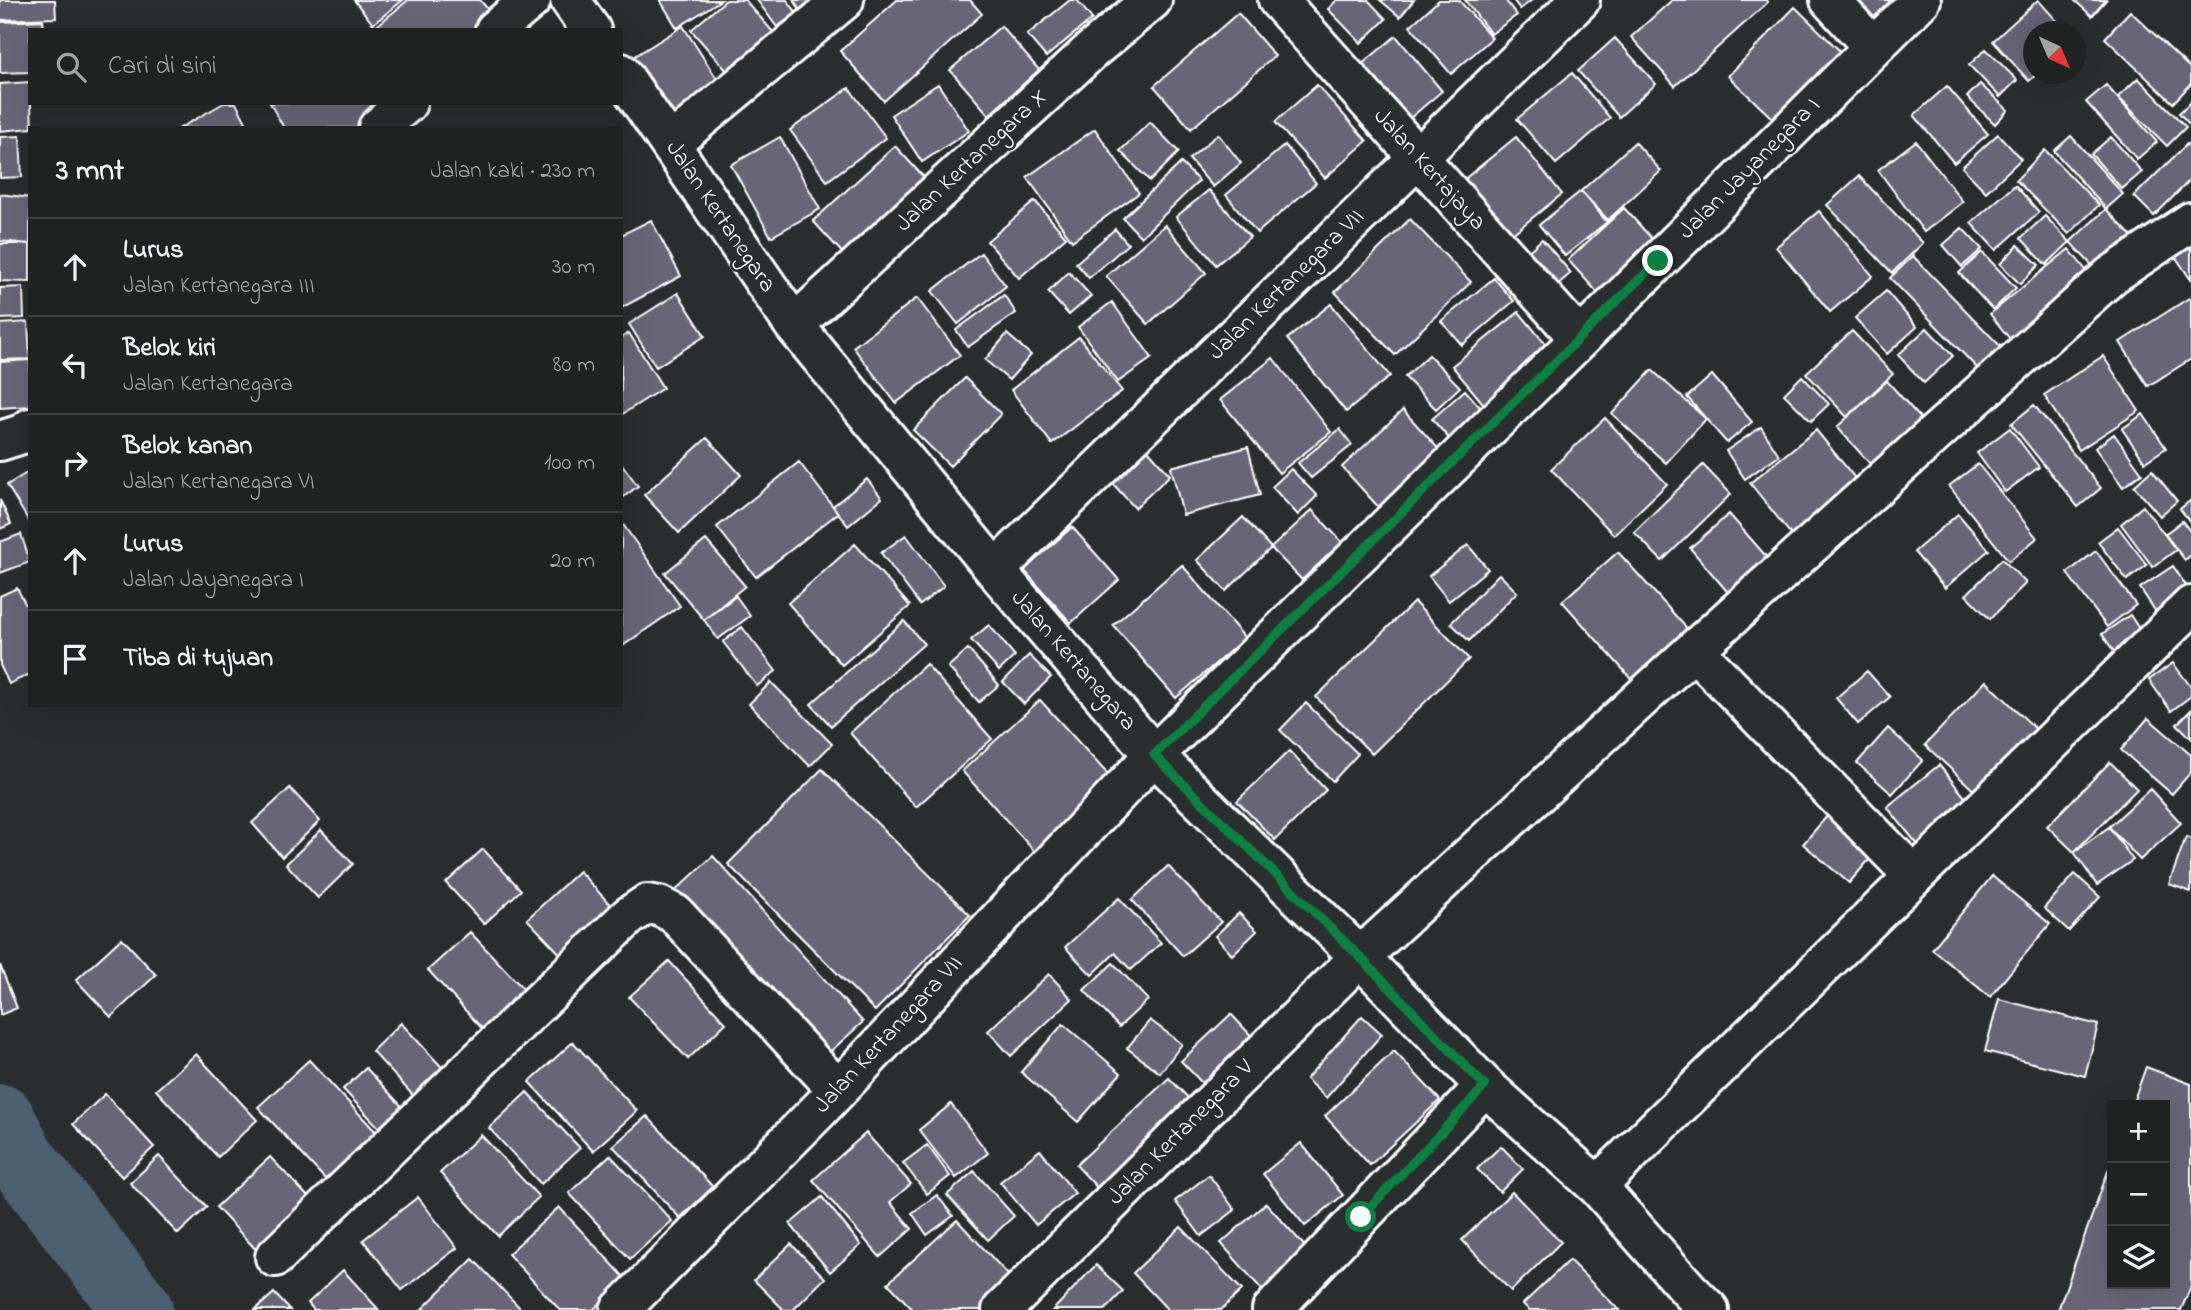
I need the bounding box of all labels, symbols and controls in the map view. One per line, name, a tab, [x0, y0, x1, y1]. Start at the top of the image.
north arrow	[2023, 21, 2086, 84]
search box	[28, 28, 623, 105]
icon: search	[52, 48, 90, 86]
text: Cari di sini	[108, 48, 217, 86]
street label: Jalan Kertanegara X	[888, 81, 1056, 241]
street label: Jalan Jayanegara I	[1671, 90, 1830, 249]
street label: Jalan Kertajaya	[1364, 101, 1494, 240]
street label: Jalan Kertanegara	[656, 134, 784, 300]
text: 3 mnt	[56, 150, 124, 194]
text: Jalan kaki · 230 m	[430, 155, 595, 188]
street label: Jalan Kertanegara VII	[1201, 201, 1373, 369]
text: Lurus	[123, 232, 184, 270]
route end	[1642, 245, 1673, 276]
icon: ahead	[56, 248, 94, 286]
text: 30 m	[552, 251, 595, 284]
text: Jalan Kertanegara III	[123, 270, 315, 303]
text: Belok kiri	[123, 330, 216, 368]
icon: left	[56, 346, 94, 384]
text: 80 m	[553, 349, 595, 382]
text: Jalan Kertanegara	[123, 368, 293, 401]
text: Belok kanan	[123, 428, 252, 466]
icon: right	[56, 444, 94, 482]
text: 100 m	[544, 447, 595, 480]
text: Jalan Kertanegara VI	[123, 466, 315, 499]
text: Lurus	[123, 526, 184, 564]
icon: ahead	[56, 542, 94, 580]
text: 20 m	[550, 545, 595, 578]
text: Jalan Jayanegara I	[123, 564, 304, 597]
street label: Jalan Kertanegara	[1002, 583, 1144, 739]
icon: arrive	[56, 640, 94, 678]
text: Tiba di tujuan	[123, 640, 273, 678]
street label: Jalan Kertanegara VII	[806, 948, 972, 1122]
street label: Jalan Kertanegara V	[1100, 1051, 1263, 1214]
map controls	[2107, 1100, 2170, 1289]
button: +	[2107, 1100, 2170, 1163]
button: −	[2107, 1163, 2170, 1226]
route start	[1345, 1201, 1376, 1232]
button: layers	[2107, 1226, 2170, 1289]

